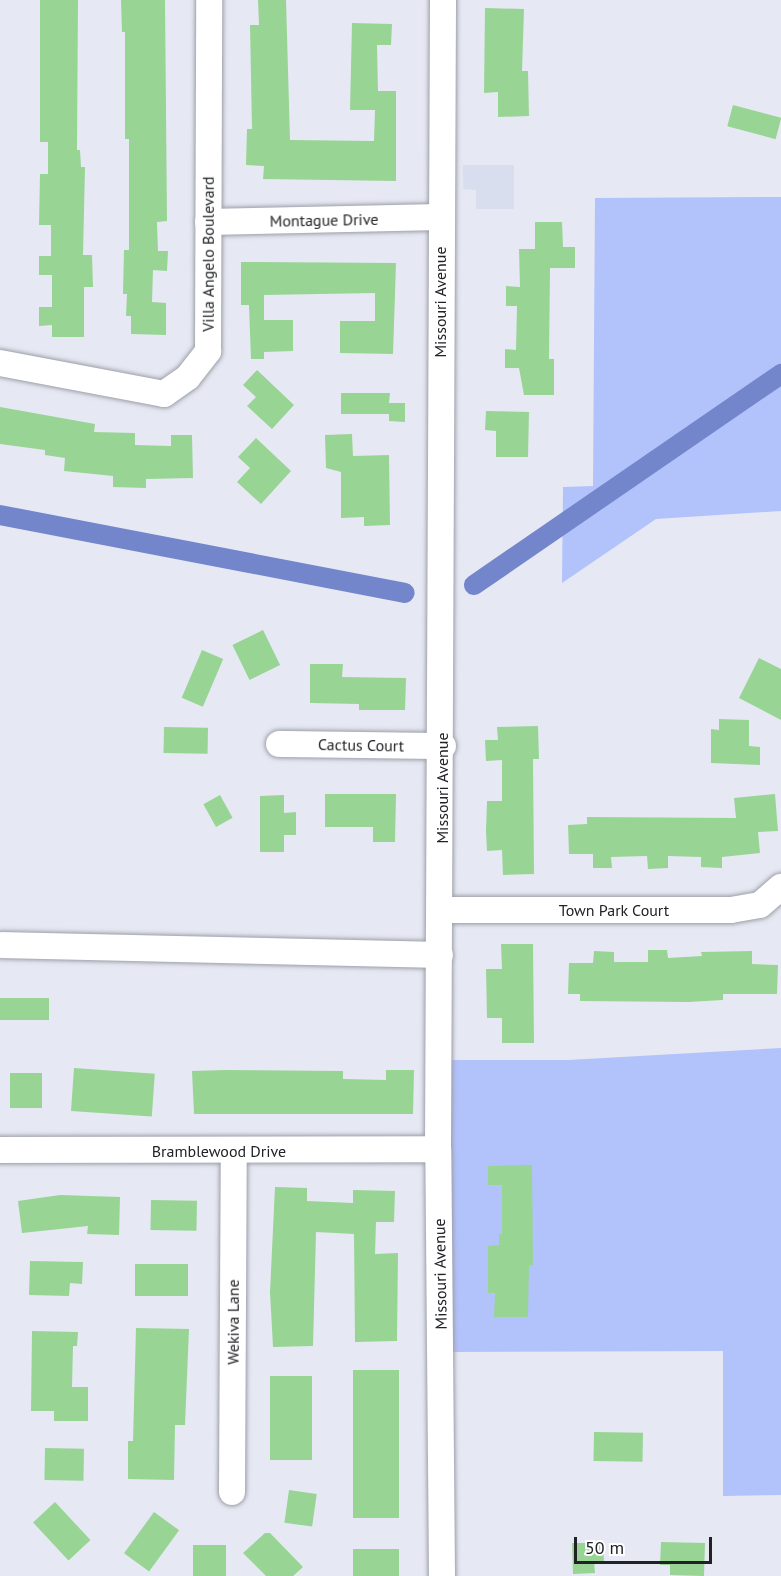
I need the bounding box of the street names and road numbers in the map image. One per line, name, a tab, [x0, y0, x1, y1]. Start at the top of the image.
street label: Villa Angelo Boulevard	[198, 176, 218, 332]
street label: Montague Drive	[269, 209, 379, 231]
street label: Missouri Avenue	[430, 246, 450, 358]
street label: Missouri Avenue	[432, 732, 452, 844]
street label: Cactus Court	[318, 735, 404, 755]
street label: Town Park Court	[559, 900, 669, 920]
street label: Bramblewood Drive	[152, 1141, 286, 1161]
street label: Missouri Avenue	[429, 1218, 451, 1330]
street label: Wekiva Lane	[223, 1279, 243, 1365]

